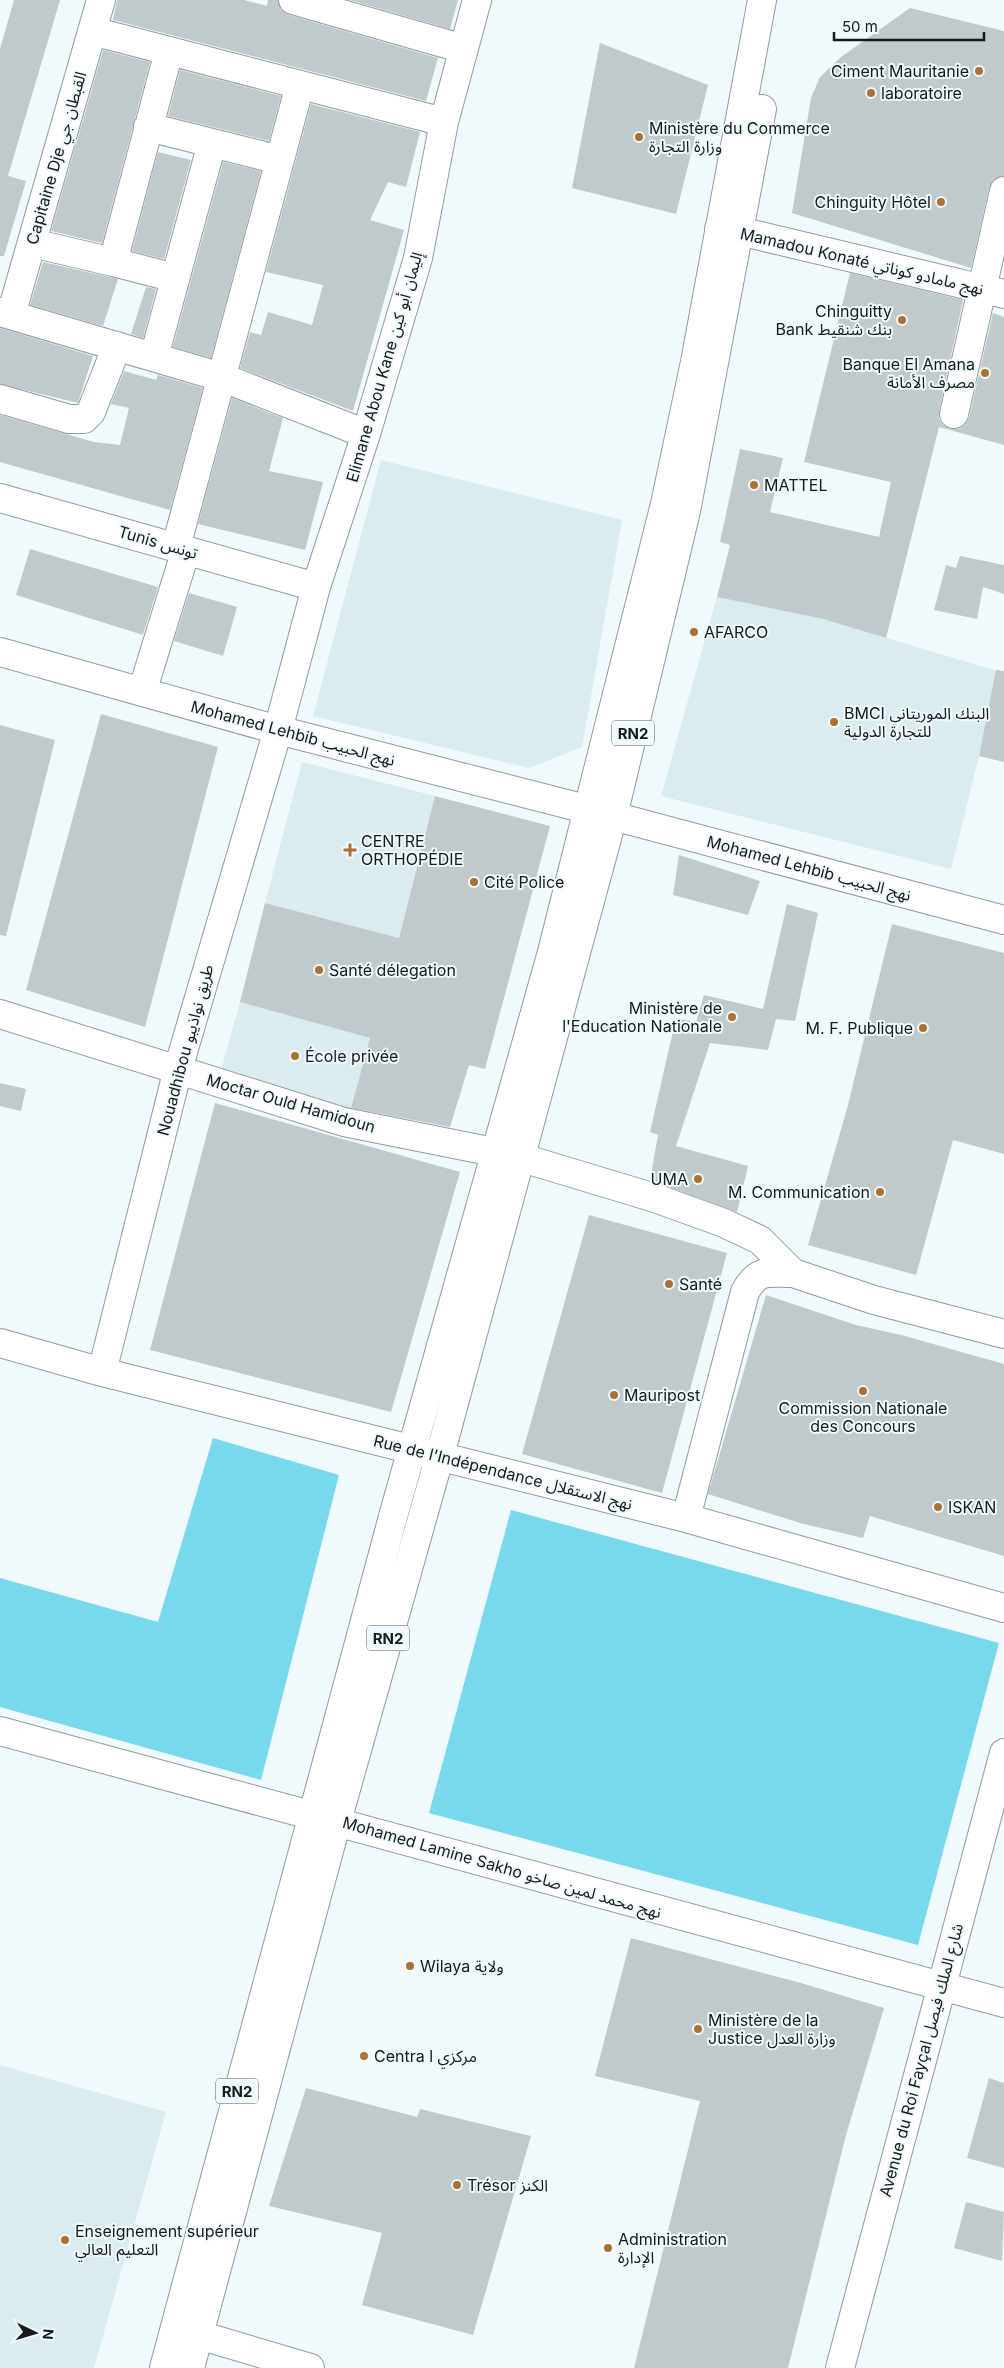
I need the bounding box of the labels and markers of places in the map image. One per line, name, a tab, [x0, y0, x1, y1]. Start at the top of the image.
place label: Ciment Mauritanie	[831, 61, 969, 81]
marker: Ciment Mauritanie	[973, 65, 985, 77]
place label: laboratoire	[881, 83, 962, 103]
marker: laboratoire	[865, 87, 877, 99]
place label: Ministère du Commerce وزارة التجارة	[649, 118, 830, 156]
marker: Ministère du Commerce وزارة التجارة	[633, 131, 645, 143]
place label: Chinguity Hôtel	[815, 192, 931, 212]
marker: Chinguity Hôtel	[935, 196, 947, 208]
place label: Chinguitty Bank بنك شنقيط	[776, 301, 892, 339]
marker: Chinguitty Bank بنك شنقيط	[896, 314, 908, 326]
place label: Banque El Amana مصرف الأمانة	[843, 354, 975, 392]
marker: Banque El Amana مصرف الأمانة	[979, 367, 991, 379]
place label: MATTEL	[764, 475, 827, 495]
marker: MATTEL	[748, 479, 760, 491]
place label: AFARCO	[704, 622, 768, 642]
marker: AFARCO	[688, 626, 700, 638]
place label: BMCI البنك الموريتاني للتجارة الدولية	[844, 703, 989, 741]
marker: BMCI البنك الموريتاني للتجارة الدولية	[828, 716, 840, 728]
place label: CENTRE ORTHOPÉDIE	[361, 831, 463, 869]
marker: CENTRE ORTHOPÉDIE	[343, 843, 357, 857]
place label: Cité Police	[484, 872, 564, 892]
marker: Cité Police	[468, 876, 480, 888]
place label: Santé délegation	[329, 960, 456, 980]
marker: Santé délegation	[313, 964, 325, 976]
place label: Ministère de l'Education Nationale	[562, 998, 722, 1036]
marker: Ministère de l'Education Nationale	[726, 1011, 738, 1023]
place label: M. F. Publique	[806, 1018, 913, 1038]
marker: M. F. Publique	[917, 1022, 929, 1034]
place label: École privée	[305, 1046, 398, 1066]
marker: École privée	[289, 1050, 301, 1062]
place label: UMA	[651, 1169, 688, 1189]
marker: UMA	[692, 1173, 704, 1185]
place label: M. Communication	[728, 1182, 870, 1202]
marker: M. Communication	[874, 1186, 886, 1198]
place label: Santé	[679, 1274, 722, 1294]
marker: Santé	[663, 1278, 675, 1290]
place label: Mauripost	[624, 1385, 700, 1405]
marker: Commission Nationale des Concours	[857, 1385, 869, 1397]
marker: Mauripost	[608, 1389, 620, 1401]
place label: Commission Nationale des Concours	[779, 1398, 947, 1436]
place label: ISKAN	[948, 1497, 996, 1517]
marker: ISKAN	[932, 1501, 944, 1513]
place label: Wilaya ولاية	[420, 1956, 504, 1976]
marker: Wilaya ولاية	[404, 1960, 416, 1972]
place label: Ministère de la Justice وزارة العدل	[708, 2010, 836, 2049]
marker: Ministère de la Justice وزارة العدل	[692, 2023, 704, 2035]
place label: Centra l مركزي	[374, 2046, 477, 2069]
marker: Centra l مركزي	[358, 2050, 370, 2062]
place label: Trésor الكنز	[467, 2175, 548, 2195]
marker: Trésor الكنز	[451, 2179, 463, 2191]
place label: Enseignement supérieur التعليم العالي	[75, 2221, 259, 2262]
place label: Administration الإدارة	[618, 2229, 727, 2268]
marker: Enseignement supérieur التعليم العالي	[59, 2234, 71, 2246]
marker: Administration الإدارة	[602, 2242, 614, 2254]

